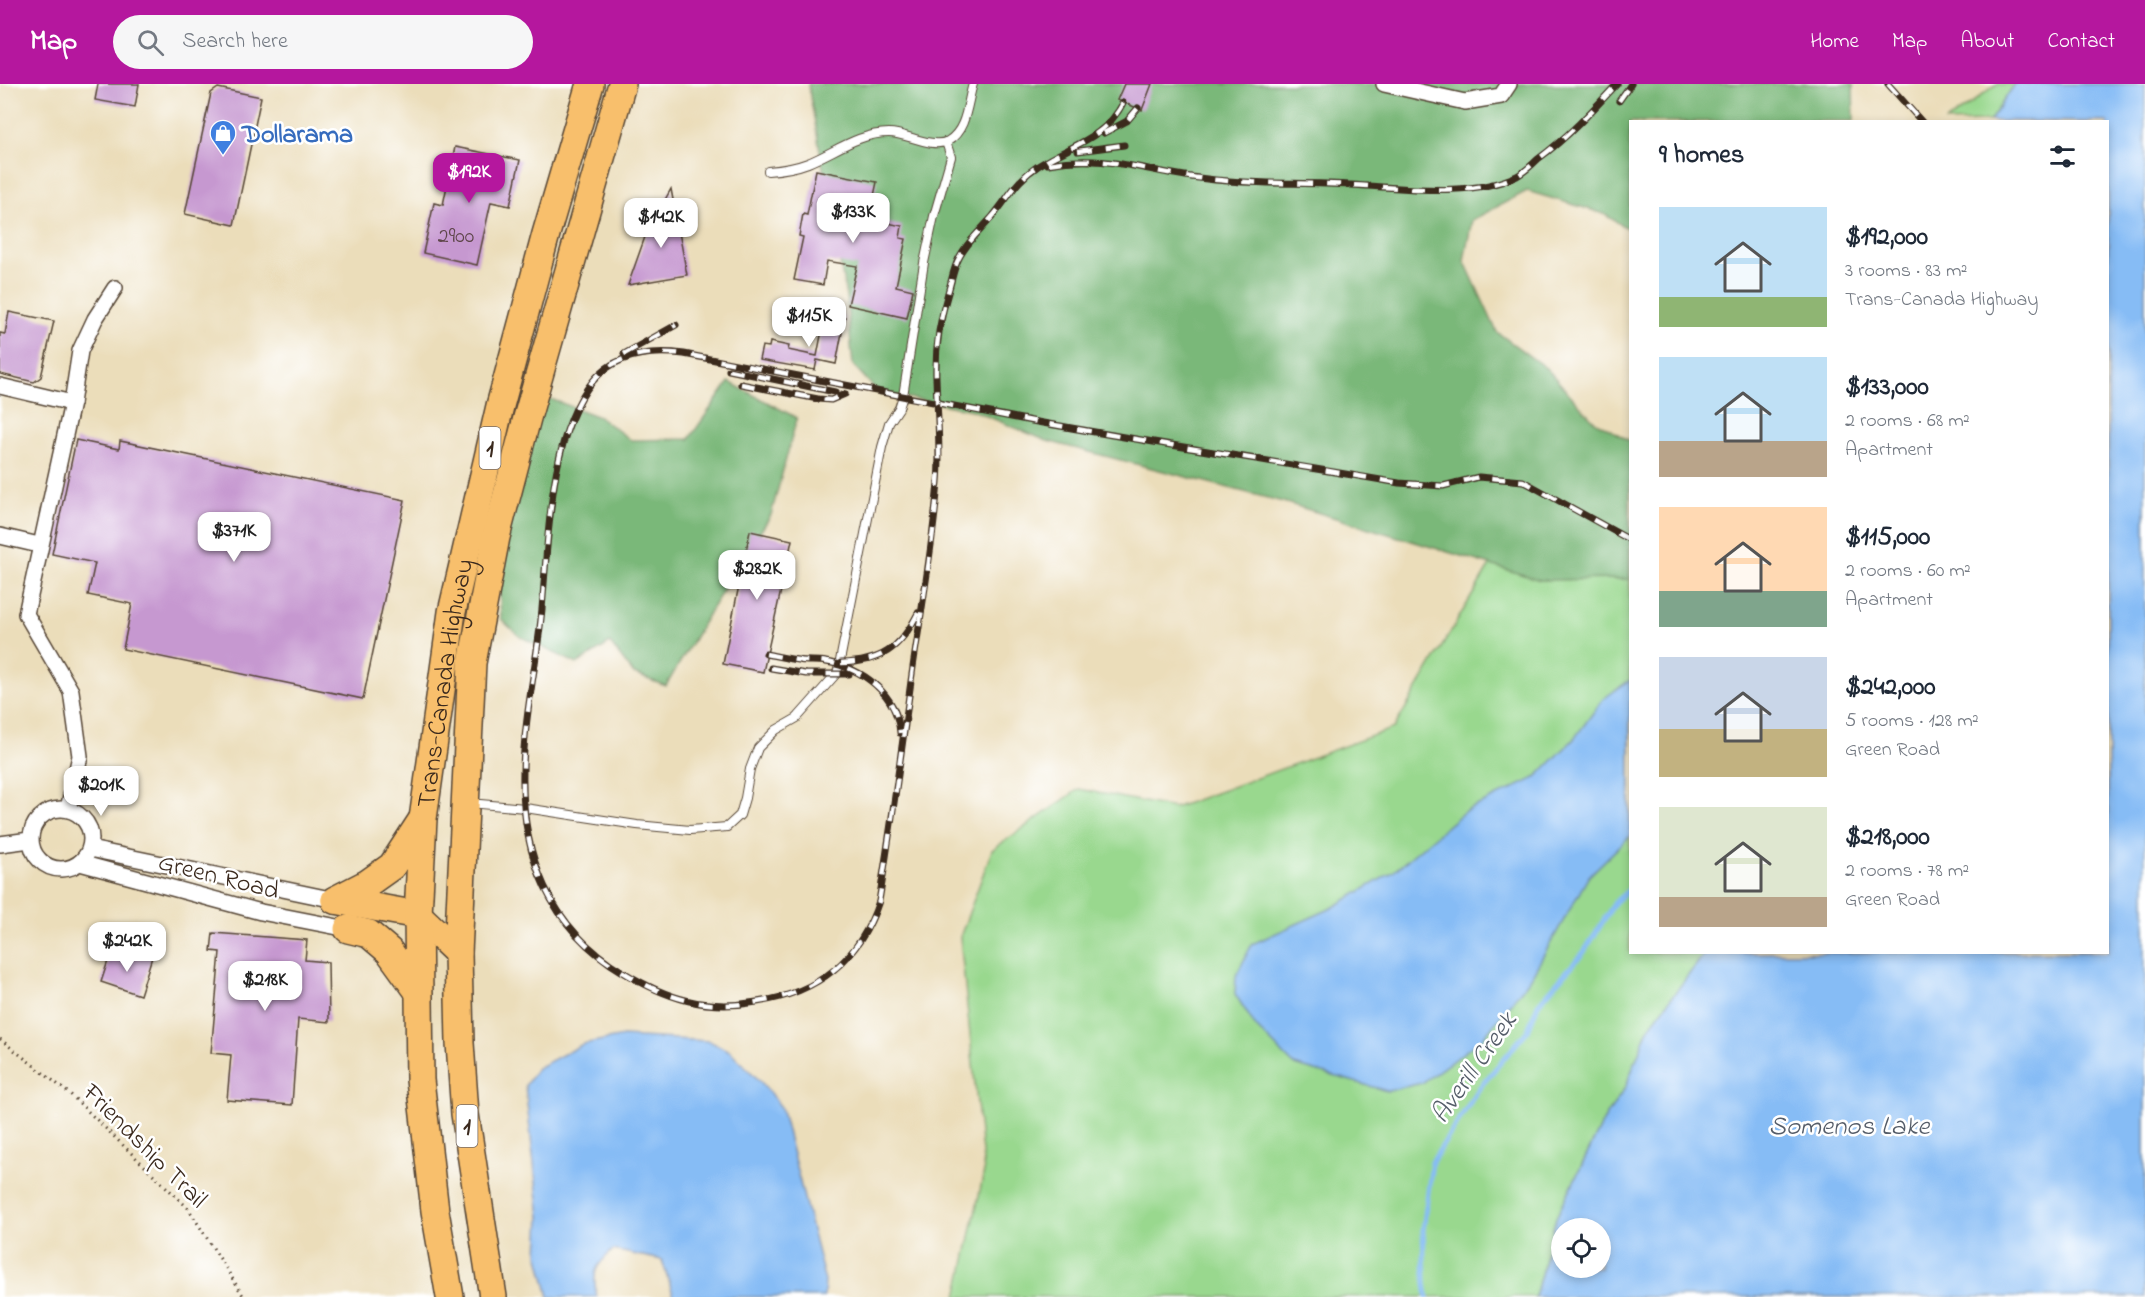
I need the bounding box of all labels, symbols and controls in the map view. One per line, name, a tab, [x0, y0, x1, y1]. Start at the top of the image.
search box	[113, 15, 533, 69]
text: Map	[30, 22, 77, 63]
icon: search	[134, 26, 167, 59]
text: Search here	[182, 26, 288, 58]
text: Home	[1810, 27, 1859, 57]
text: Map	[1892, 27, 1927, 57]
text: About	[1960, 27, 2014, 57]
text: Contact	[2047, 27, 2115, 57]
place label: Dollarama	[241, 117, 353, 155]
shop icon: Dollarama	[208, 118, 238, 156]
text: 9 homes	[1659, 137, 1744, 175]
icon: filters	[2046, 140, 2079, 173]
pin: $192K	[427, 153, 511, 204]
text: $192K	[447, 158, 491, 187]
pin: $133K	[811, 193, 895, 244]
pin: $142K	[619, 198, 703, 249]
text: $133K	[831, 198, 875, 227]
text: $142K	[638, 203, 684, 232]
text: $192,000	[1845, 219, 1928, 257]
house number: 2900	[438, 221, 474, 253]
icon: home	[1707, 231, 1779, 303]
text: 3 rooms · 83 m²	[1845, 257, 1967, 286]
text: Trans-Canada Highway	[1845, 286, 2038, 315]
pin: $115K	[767, 297, 851, 348]
text: $115K	[786, 302, 832, 331]
text: $133,000	[1845, 369, 1929, 407]
icon: home	[1707, 381, 1779, 453]
text: 2 rooms · 68 m²	[1845, 407, 1970, 436]
road number: 1	[480, 427, 500, 469]
text: Apartment	[1845, 436, 1933, 465]
pin: $371K	[192, 512, 276, 563]
text: $371K	[212, 517, 256, 546]
text: $115,000	[1845, 519, 1930, 557]
icon: home	[1707, 531, 1779, 603]
pin: $282K	[715, 550, 799, 601]
street label: Trans-Canada Highway	[409, 555, 486, 810]
text: $282K	[732, 555, 782, 584]
text: 2 rooms · 60 m²	[1845, 557, 1971, 586]
text: Apartment	[1845, 586, 1933, 615]
text: $242,000	[1845, 669, 1935, 707]
icon: home	[1707, 681, 1779, 753]
text: 5 rooms · 128 m²	[1845, 707, 1979, 736]
text: Green Road	[1845, 736, 1940, 765]
pin: $201K	[59, 766, 143, 817]
text: $201K	[78, 771, 124, 800]
text: $218,000	[1845, 819, 1930, 857]
icon: home	[1707, 831, 1779, 903]
street label: Green Road	[154, 845, 283, 911]
text: 2 rooms · 78 m²	[1845, 857, 1969, 886]
text: Green Road	[1845, 886, 1940, 915]
pin: $242K	[85, 922, 169, 973]
text: $242K	[102, 927, 152, 956]
pin: $218K	[223, 961, 307, 1012]
text: $218K	[242, 966, 288, 995]
water label: Averill Creek	[1422, 1004, 1528, 1132]
street label: Friendship Trail	[72, 1075, 215, 1218]
road number: 1	[456, 1105, 478, 1147]
water label: Somenos Lake	[1769, 1108, 1931, 1147]
map controls	[1551, 1218, 1611, 1278]
button: locate	[1551, 1218, 1611, 1278]

